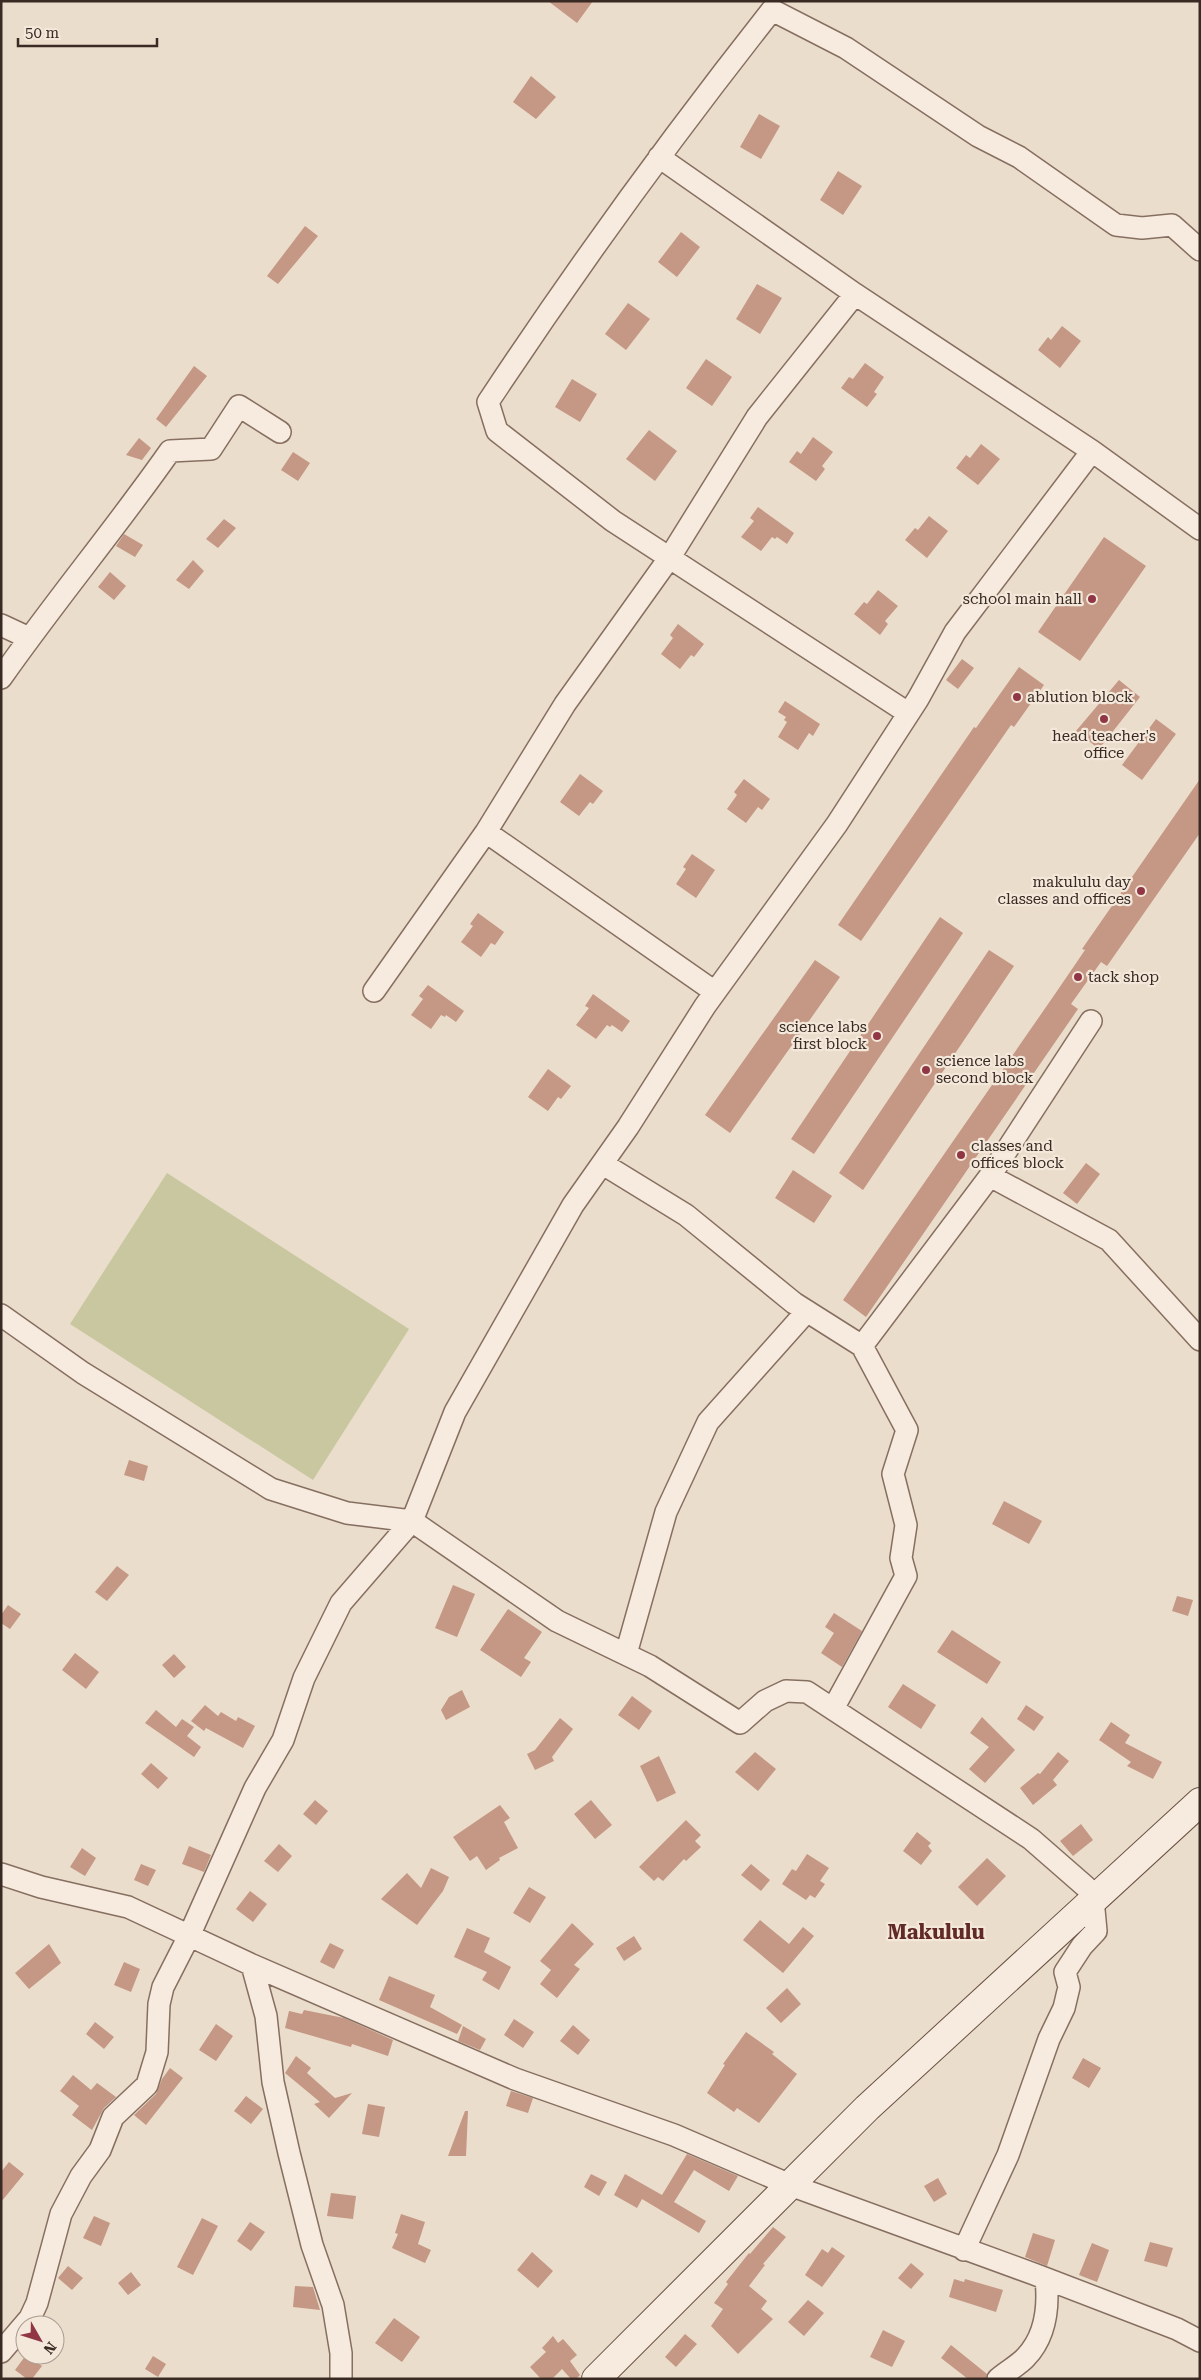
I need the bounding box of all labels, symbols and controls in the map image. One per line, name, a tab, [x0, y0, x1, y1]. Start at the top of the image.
scale bar	[18, 15, 156, 47]
text: 50 m	[25, 24, 60, 42]
place label: school main hall	[963, 590, 1082, 608]
marker: school main hall	[1086, 593, 1098, 605]
place label: ablution block	[1027, 688, 1134, 706]
marker: ablution block	[1011, 691, 1023, 703]
marker: head teacher's office	[1098, 713, 1110, 725]
place label: head teacher's office	[1052, 727, 1156, 762]
place label: makululu day classes and offices	[998, 873, 1131, 908]
marker: makululu day classes and offices	[1135, 885, 1147, 897]
place label: tack shop	[1088, 968, 1159, 986]
marker: tack shop	[1072, 971, 1084, 983]
place label: science labs first block	[779, 1018, 867, 1053]
marker: science labs first block	[871, 1030, 883, 1042]
place label: science labs second block	[936, 1052, 1034, 1087]
marker: science labs second block	[920, 1064, 932, 1076]
place label: classes and offices block	[971, 1137, 1065, 1172]
marker: classes and offices block	[955, 1149, 967, 1161]
district label: Makululu	[887, 1920, 985, 1944]
north arrow	[15, 2315, 65, 2365]
text: N	[40, 2339, 60, 2358]

